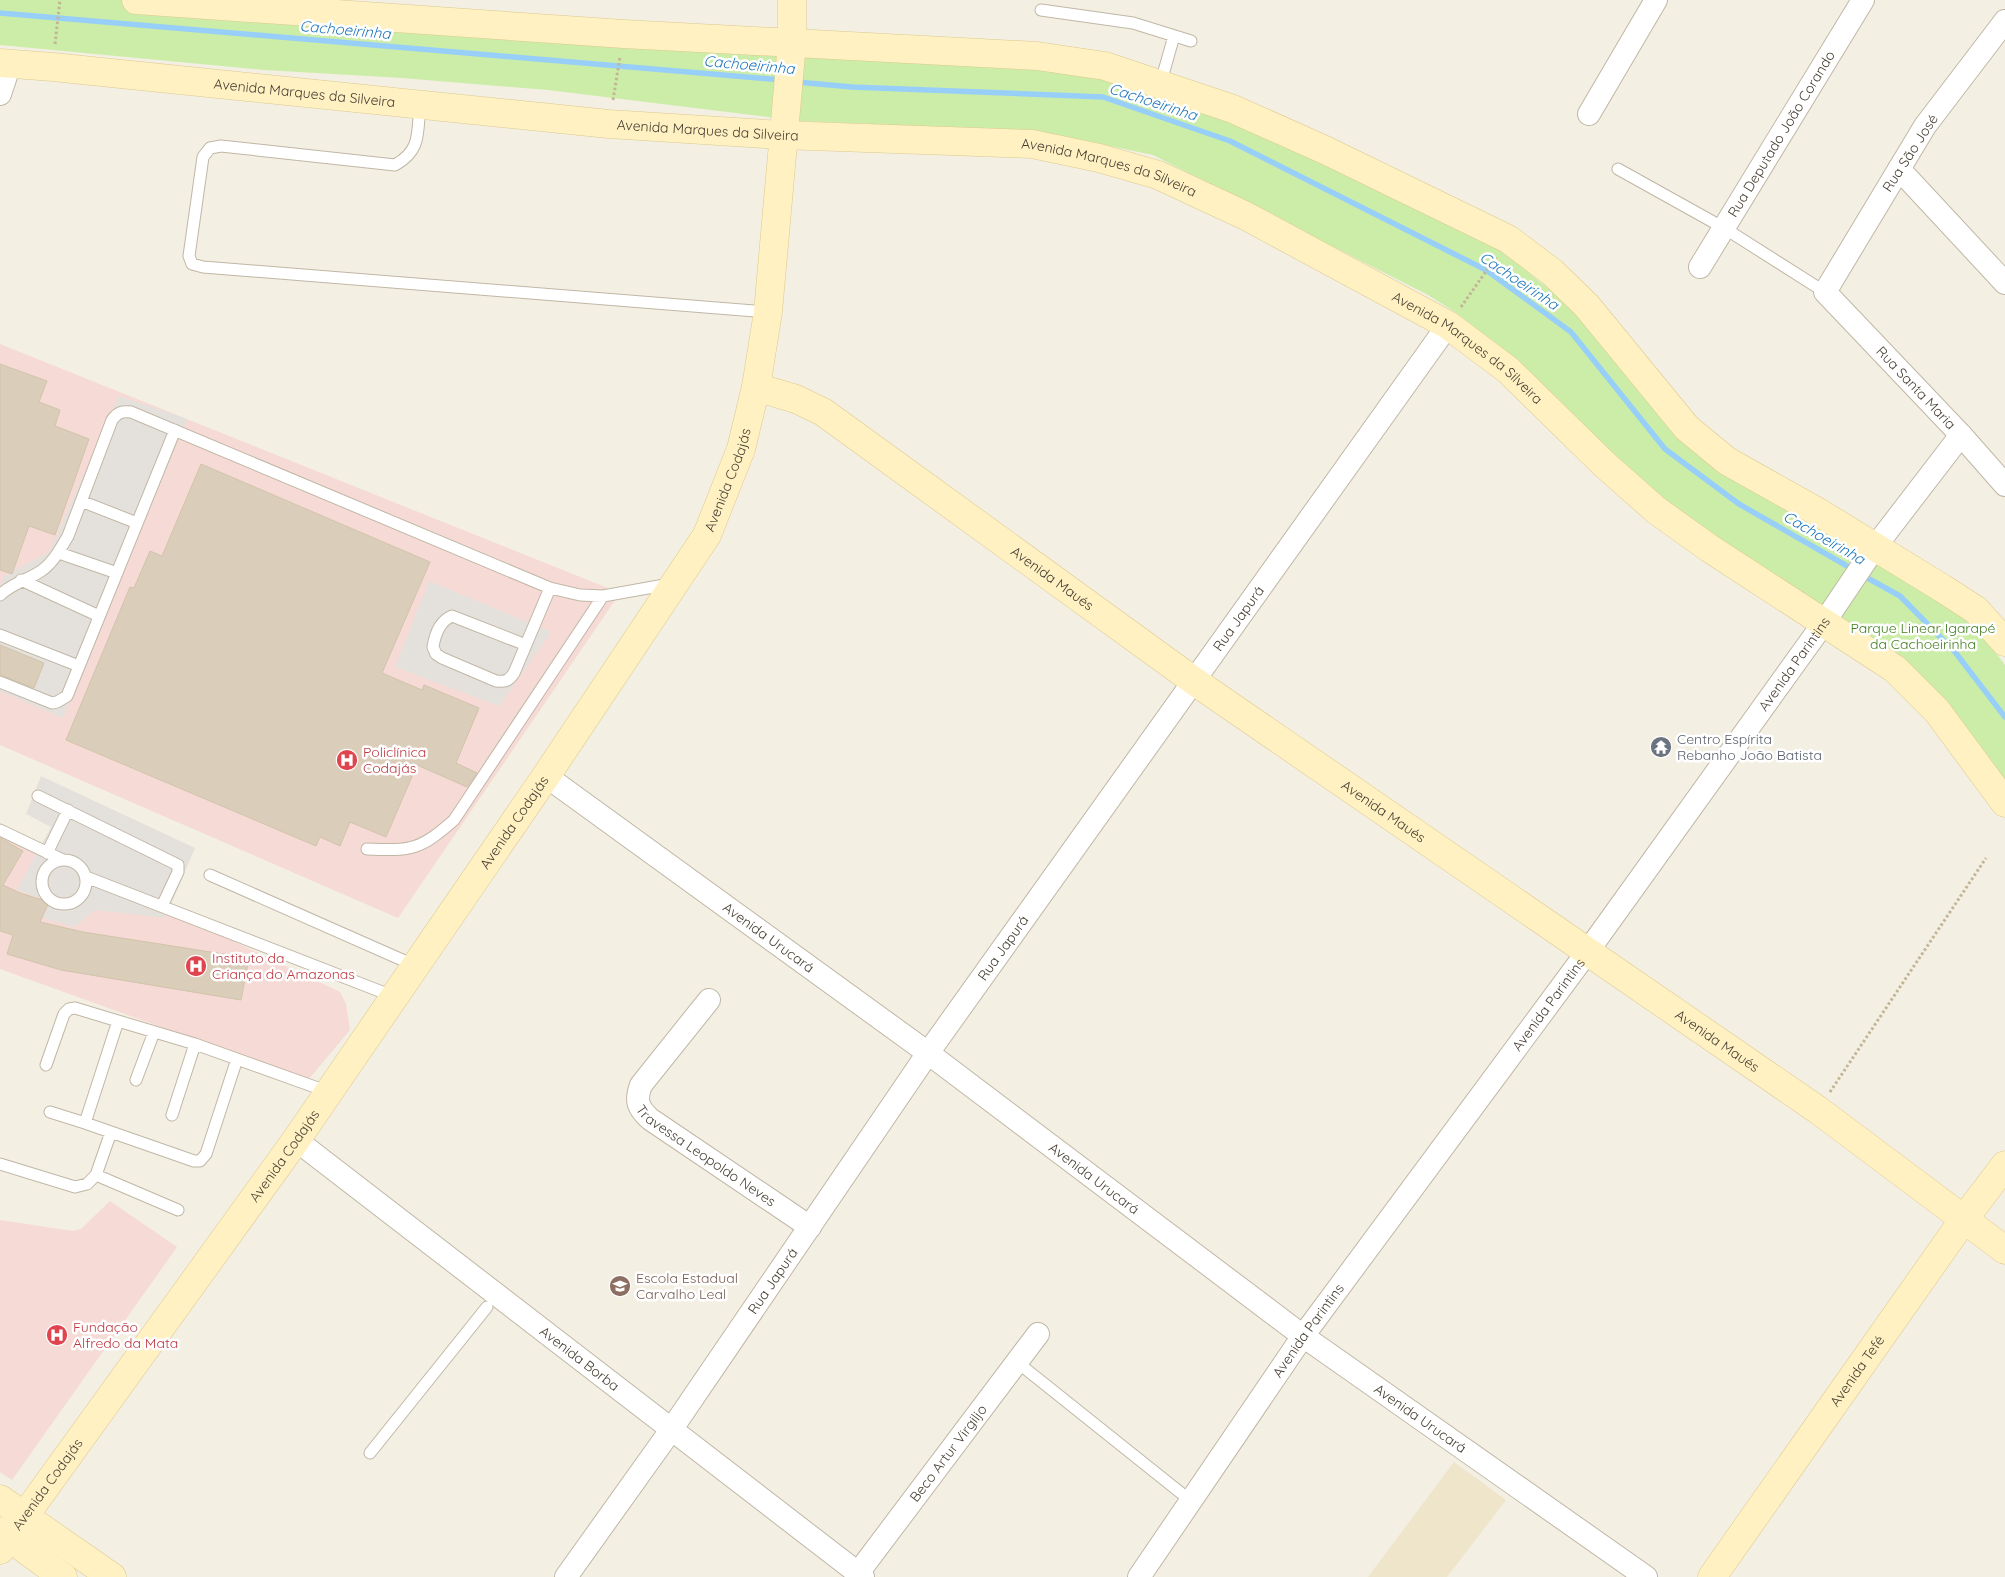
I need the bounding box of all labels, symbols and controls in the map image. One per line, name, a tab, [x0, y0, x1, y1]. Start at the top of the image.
water label: Cachoeirinha	[299, 16, 392, 43]
street label: Rua Deputado João Corando	[1724, 47, 1839, 220]
water label: Cachoeirinha	[703, 51, 796, 78]
street label: Avenida Marques da Silveira	[213, 75, 396, 111]
water label: Cachoeirinha	[1107, 78, 1200, 125]
street label: Rua São José	[1878, 111, 1942, 195]
street label: Avenida Marques da Silveira	[616, 116, 799, 145]
street label: Avenida Marques da Silveira	[1021, 135, 1200, 201]
water label: Cachoeirinha	[1476, 247, 1563, 314]
street label: Avenida Marques da Silveira	[1389, 288, 1547, 408]
street label: Rua Santa Maria	[1872, 342, 1960, 433]
street label: Avenida Codajás	[700, 426, 755, 534]
water label: Cachoeirinha	[1780, 507, 1869, 569]
street label: Avenida Maués	[1007, 542, 1097, 614]
street label: Rua Japurá	[1209, 582, 1268, 655]
street label: Avenida Parintins	[1754, 614, 1834, 714]
park label: Parque Linear Igarapé da Cachoeirinha	[1851, 619, 1996, 653]
place label: Centro Espírita Rebanho João Batista	[1677, 730, 1822, 764]
temple icon: Centro Espírita Rebanho João Batista	[1649, 735, 1673, 759]
place label: Policlínica Codajás	[363, 743, 426, 777]
hospital icon: Policlínica Codajás	[335, 748, 359, 772]
street label: Avenida Codajás	[476, 772, 552, 873]
street label: Avenida Maués	[1338, 776, 1429, 847]
street label: Avenida Urucará	[719, 898, 818, 977]
street label: Rua Japurá	[974, 912, 1032, 984]
place label: Instituto da Criança do Amazonas	[212, 949, 355, 983]
hospital icon: Instituto da Criança do Amazonas	[184, 954, 208, 978]
street label: Avenida Parintins	[1508, 954, 1589, 1055]
street label: Avenida Maués	[1672, 1006, 1763, 1076]
street label: Travessa Leopoldo Neves	[632, 1101, 779, 1210]
street label: Avenida Codajás	[245, 1106, 323, 1206]
street label: Avenida Urucará	[1045, 1138, 1143, 1218]
street label: Rua Japurá	[744, 1244, 801, 1318]
place label: Escola Estadual Carvalho Leal	[636, 1269, 738, 1303]
school or university icon: Escola Estadual Carvalho Leal	[608, 1274, 632, 1298]
street label: Avenida Parintins	[1268, 1280, 1348, 1381]
place label: Fundação Alfredo da Mata	[73, 1318, 178, 1352]
street label: Avenida Borba	[536, 1322, 623, 1395]
hospital icon: Fundação Alfredo da Mata	[45, 1323, 69, 1347]
street label: Avenida Tefé	[1826, 1332, 1888, 1410]
street label: Avenida Urucará	[1371, 1380, 1470, 1457]
street label: Beco Artur Virgiljo	[906, 1401, 991, 1506]
street label: Avenida Codajás	[8, 1435, 87, 1534]

